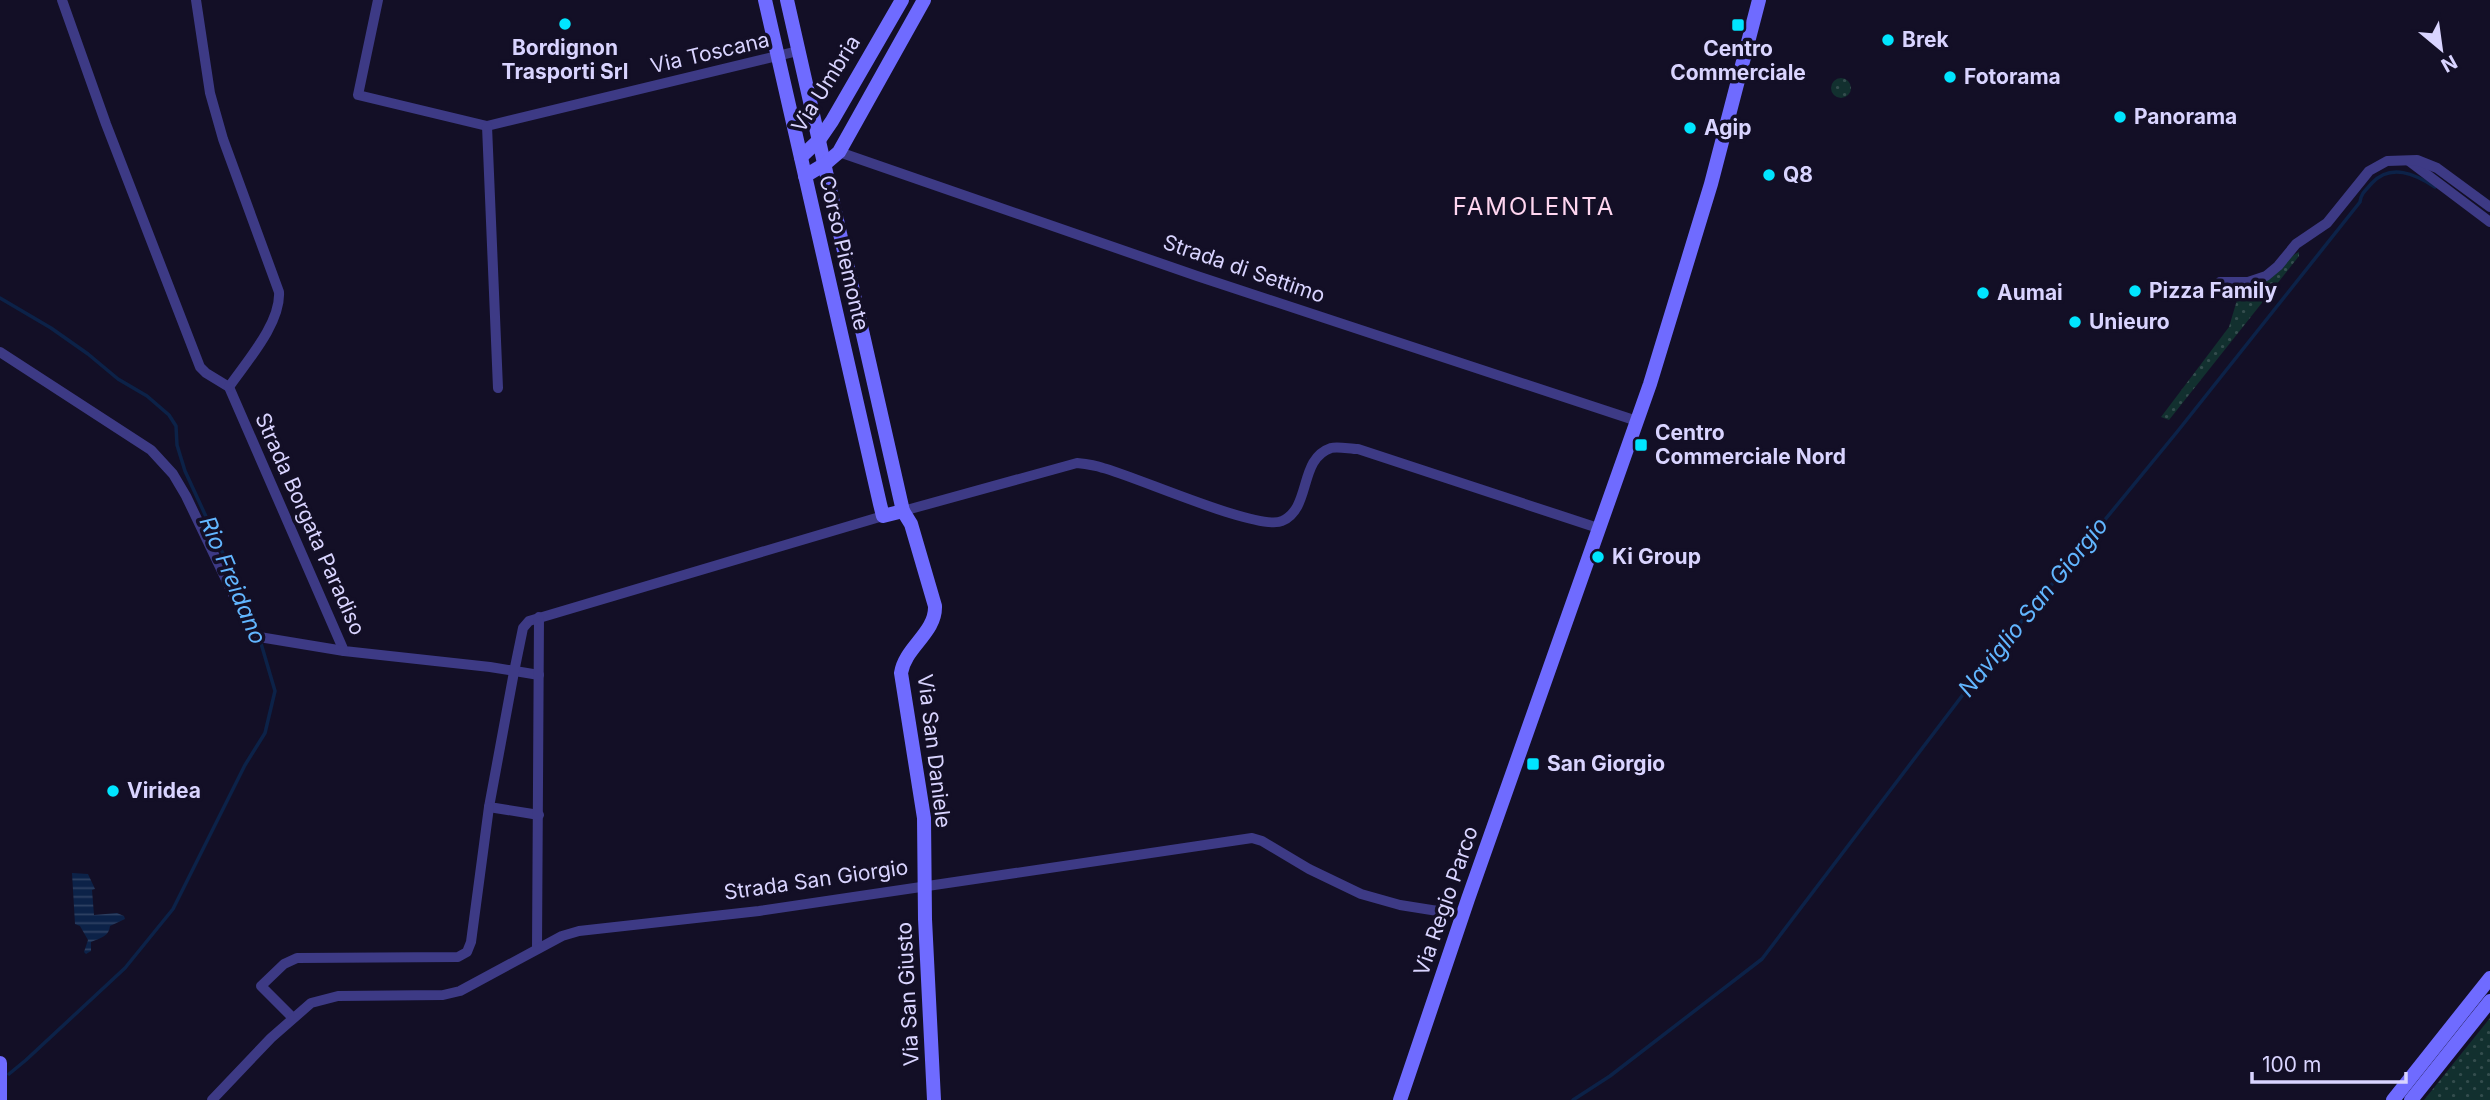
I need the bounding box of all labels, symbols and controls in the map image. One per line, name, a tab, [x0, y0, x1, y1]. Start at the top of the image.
north arrow	[2406, 14, 2476, 84]
marker: Bordignon Trasporti Srl	[557, 16, 573, 32]
marker: Centro Commerciale	[1730, 17, 1746, 33]
street label: Via Toscana	[648, 27, 772, 78]
place label: Brek	[1902, 27, 1949, 52]
street label: Via Umbria	[786, 31, 865, 137]
marker: Brek	[1880, 32, 1896, 48]
place label: Bordignon Trasporti Srl	[502, 35, 628, 84]
place label: Centro Commerciale	[1670, 36, 1806, 85]
text: N	[2437, 50, 2461, 77]
place label: Fotorama	[1964, 64, 2061, 89]
marker: Fotorama	[1942, 69, 1958, 85]
place label: Panorama	[2134, 104, 2237, 129]
marker: Panorama	[2112, 109, 2128, 125]
place label: Agip	[1704, 115, 1751, 140]
marker: Agip	[1682, 120, 1698, 136]
place label: Q8	[1783, 162, 1813, 187]
marker: Q8	[1761, 167, 1777, 183]
street label: Corso Piemonte	[814, 173, 874, 333]
district label: FAMOLENTA	[1453, 192, 1615, 221]
street label: Strada di Settimo	[1160, 229, 1328, 308]
place label: Pizza Family	[2149, 278, 2277, 303]
place label: Aumai	[1997, 280, 2063, 305]
marker: Pizza Family	[2127, 283, 2143, 299]
marker: Aumai	[1975, 285, 1991, 301]
place label: Unieuro	[2089, 309, 2170, 334]
marker: Unieuro	[2067, 314, 2083, 330]
street label: Strada Borgata Paradiso	[250, 409, 371, 639]
place label: Centro Commerciale Nord	[1655, 420, 1846, 469]
marker: Centro Commerciale Nord	[1633, 437, 1649, 453]
water label: Rio Freidano	[193, 512, 273, 648]
water label: Naviglio San Giorgio	[1952, 512, 2114, 702]
place label: Ki Group	[1612, 544, 1701, 569]
marker: Ki Group	[1590, 549, 1606, 565]
street label: Via San Daniele	[913, 673, 956, 829]
place label: San Giorgio	[1547, 751, 1665, 776]
marker: San Giorgio	[1525, 756, 1541, 772]
place label: Viridea	[127, 778, 201, 803]
marker: Viridea	[105, 783, 121, 799]
street label: Via Regio Parco	[1408, 823, 1483, 979]
street label: Strada San Giorgio	[722, 854, 910, 905]
street label: Via San Giusto	[891, 921, 924, 1067]
scale bar	[2252, 1040, 2406, 1084]
text: 100 m	[2262, 1052, 2321, 1077]

